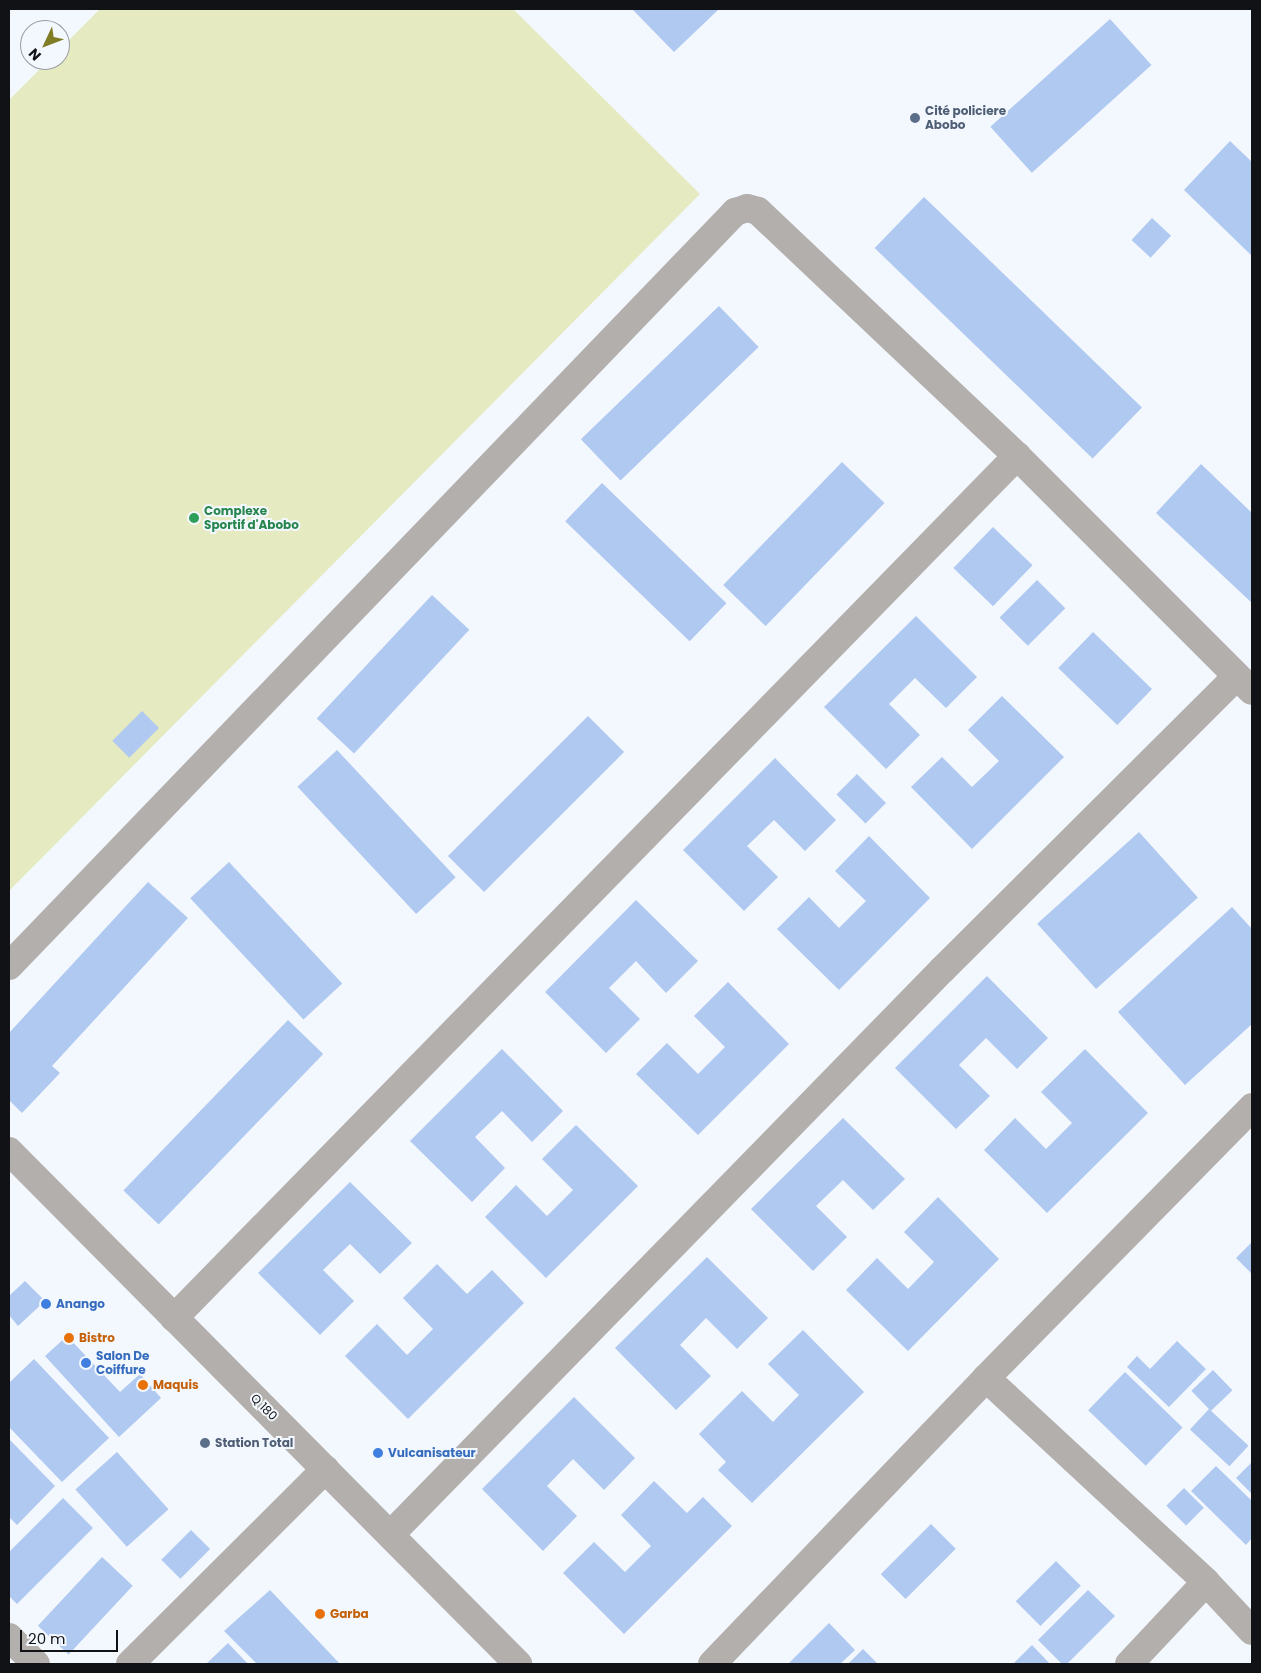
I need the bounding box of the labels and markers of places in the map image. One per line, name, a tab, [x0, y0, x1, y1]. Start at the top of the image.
place label: Cité policiere Abobo	[925, 104, 1006, 132]
marker: Cité policiere Abobo	[909, 112, 921, 124]
place label: Complexe Sportif d'Abobo	[204, 504, 299, 532]
marker: Complexe Sportif d'Abobo	[188, 512, 200, 524]
place label: Anango	[56, 1297, 105, 1311]
marker: Anango	[40, 1298, 52, 1310]
place label: Bistro	[79, 1331, 115, 1345]
marker: Bistro	[63, 1332, 75, 1344]
place label: Salon De Coiffure	[96, 1349, 149, 1377]
marker: Salon De Coiffure	[80, 1357, 92, 1369]
place label: Maquis	[153, 1378, 199, 1392]
marker: Maquis	[137, 1379, 149, 1391]
place label: Station Total	[215, 1436, 293, 1450]
marker: Station Total	[199, 1437, 211, 1449]
place label: Vulcanisateur	[388, 1446, 476, 1460]
marker: Vulcanisateur	[372, 1447, 384, 1459]
place label: Garba	[330, 1607, 369, 1621]
marker: Garba	[314, 1608, 326, 1620]

